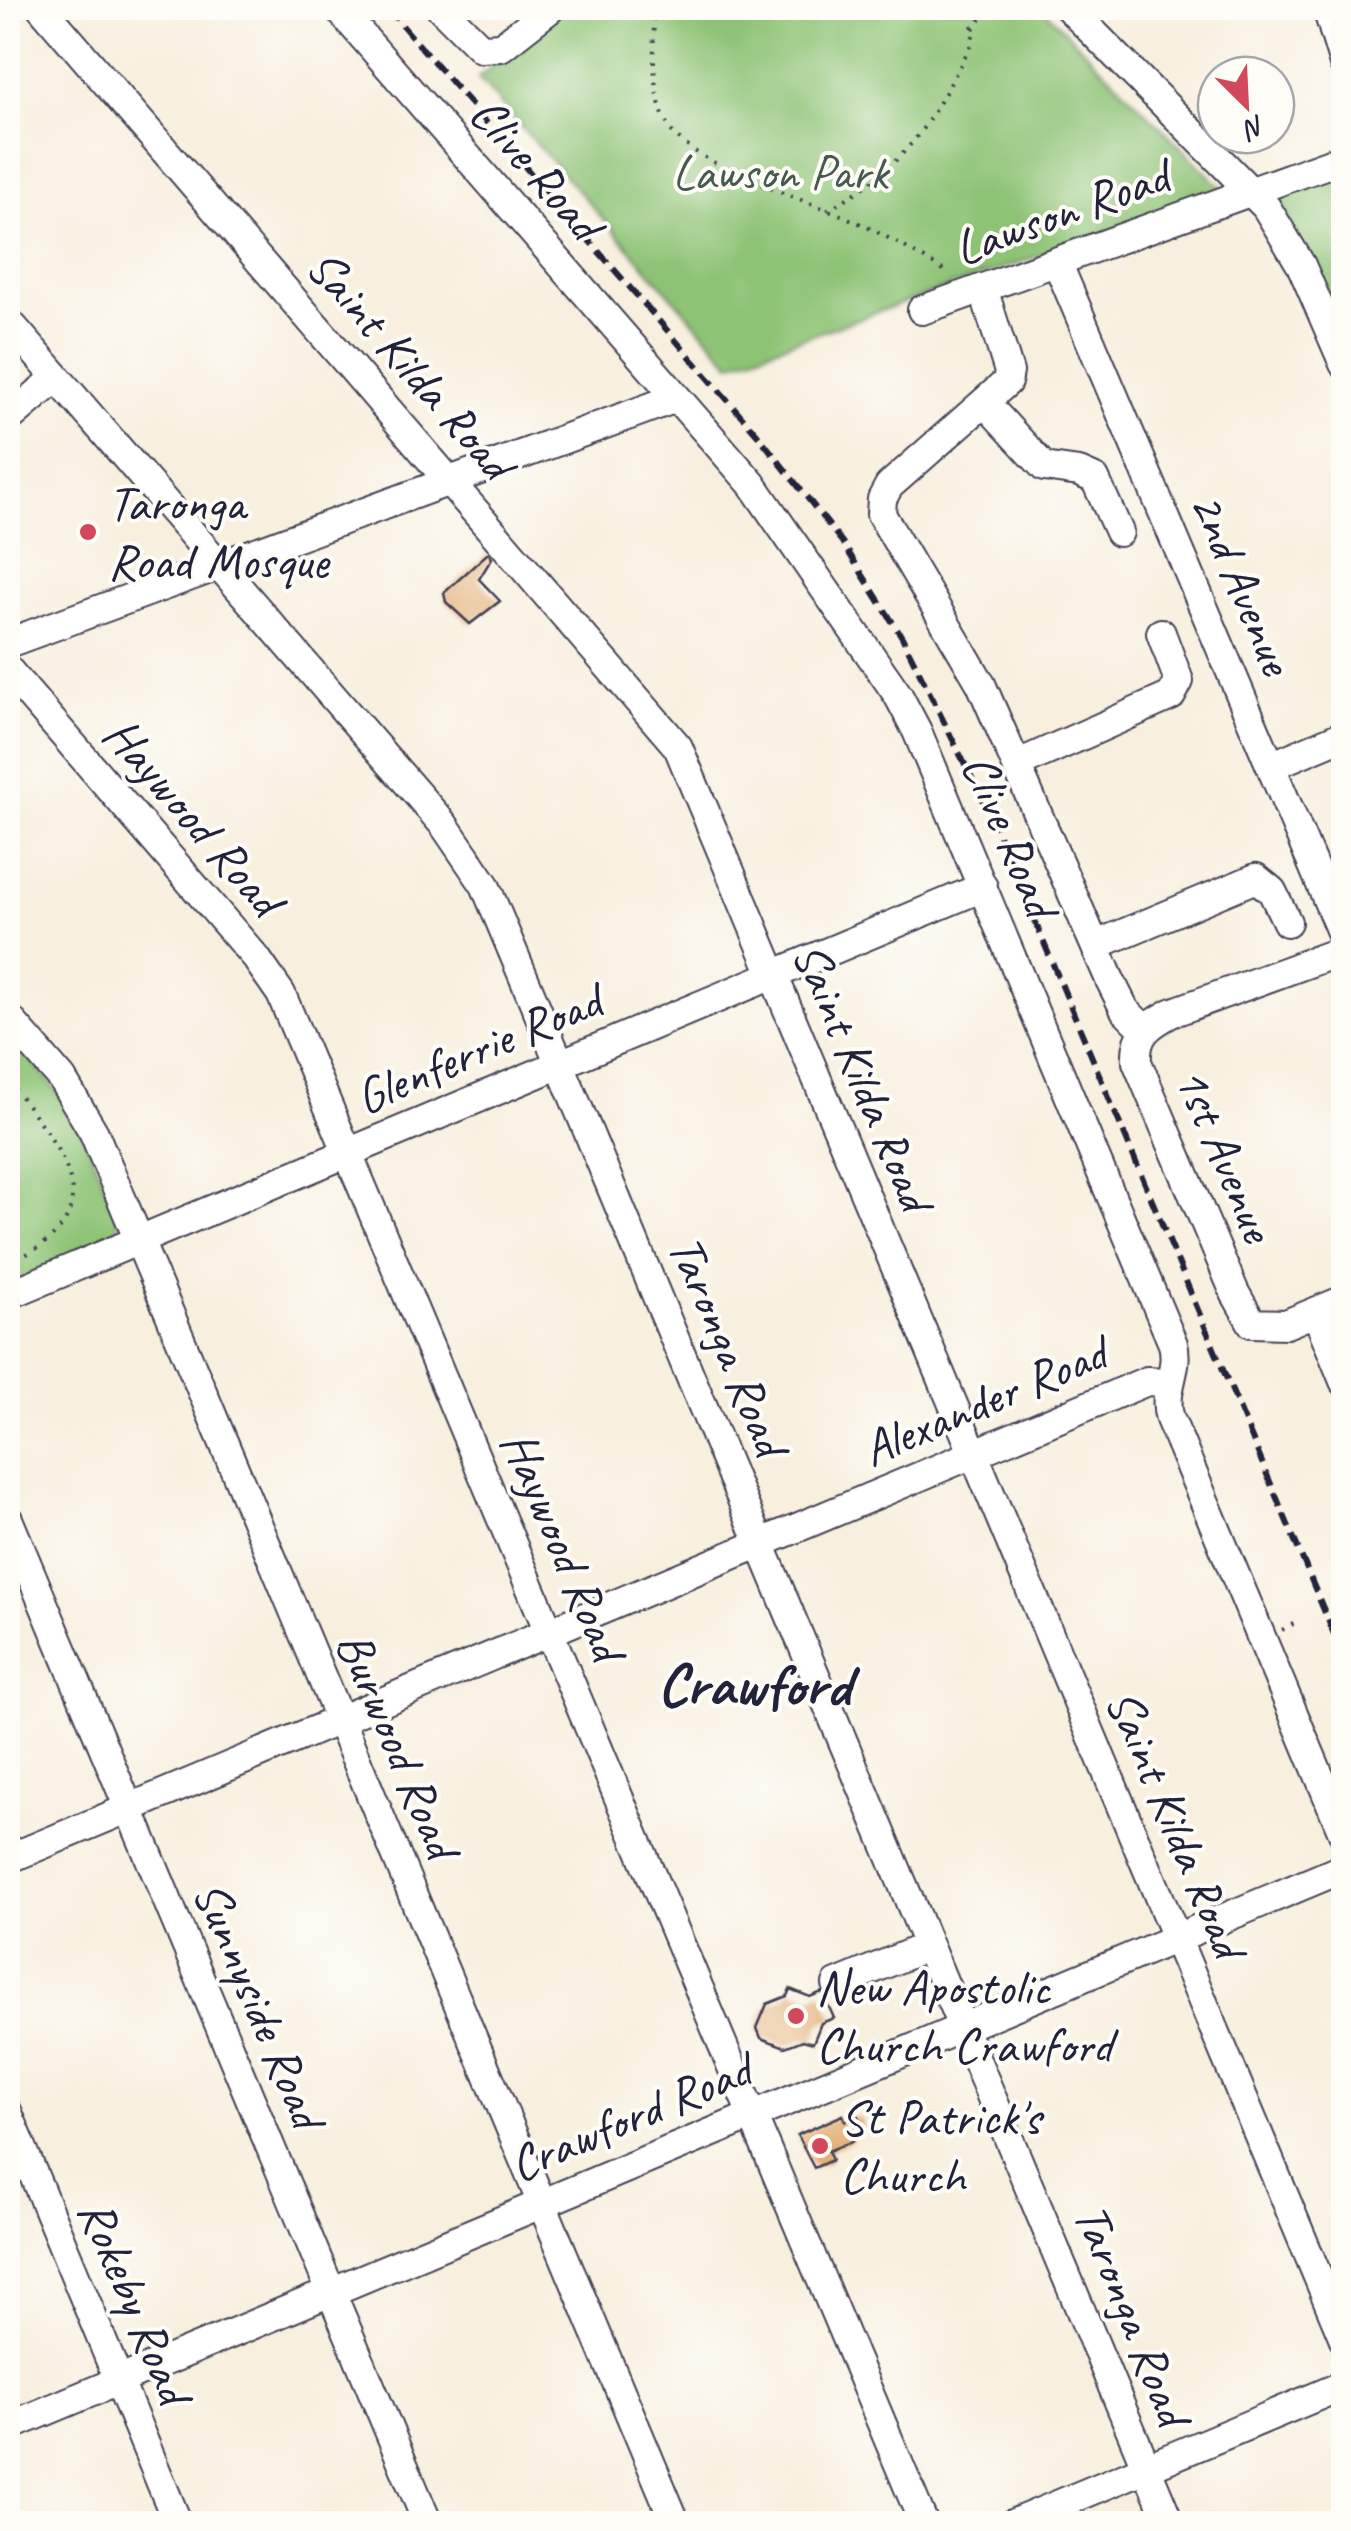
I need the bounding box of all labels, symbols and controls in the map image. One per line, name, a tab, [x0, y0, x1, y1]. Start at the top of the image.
north arrow	[1196, 55, 1296, 155]
street label: Clive Road	[456, 83, 620, 258]
text: N	[1237, 108, 1271, 149]
park label: Lawson Park	[672, 141, 891, 204]
street label: Lawson Road	[945, 142, 1184, 280]
street label: Saint Kilda Road	[293, 236, 532, 498]
place label: Taronga Road Mosque	[108, 472, 331, 593]
street label: 2nd Avenue	[1176, 482, 1310, 686]
marker: Taronga Road Mosque	[77, 521, 99, 543]
street label: Haywood Road	[90, 704, 301, 934]
street label: Clive Road	[948, 744, 1075, 932]
street label: Saint Kilda Road	[778, 933, 950, 1226]
street label: Glenferrie Road	[346, 966, 617, 1129]
street label: 1st Avenue	[1160, 1057, 1291, 1253]
street label: Taronga Road	[654, 1226, 805, 1471]
street label: Alexander Road	[852, 1319, 1121, 1481]
street label: Haywood Road	[487, 1421, 642, 1676]
street label: Burwood Road	[322, 1622, 477, 1873]
district label: Crawford	[657, 1647, 860, 1723]
street label: Saint Kilda Road	[1091, 1680, 1263, 1973]
street label: Sunnyside Road	[179, 1871, 342, 2143]
place label: New Apostolic Church Crawford	[816, 1956, 1119, 2077]
marker: New Apostolic Church Crawford	[785, 2005, 807, 2027]
street label: Crawford Road	[500, 2035, 766, 2196]
place label: St Patrick's Church	[840, 2086, 1045, 2207]
marker: St Patrick's Church	[809, 2135, 831, 2157]
street label: Rokeby Road	[64, 2190, 209, 2419]
street label: Taronga Road	[1059, 2194, 1207, 2440]

